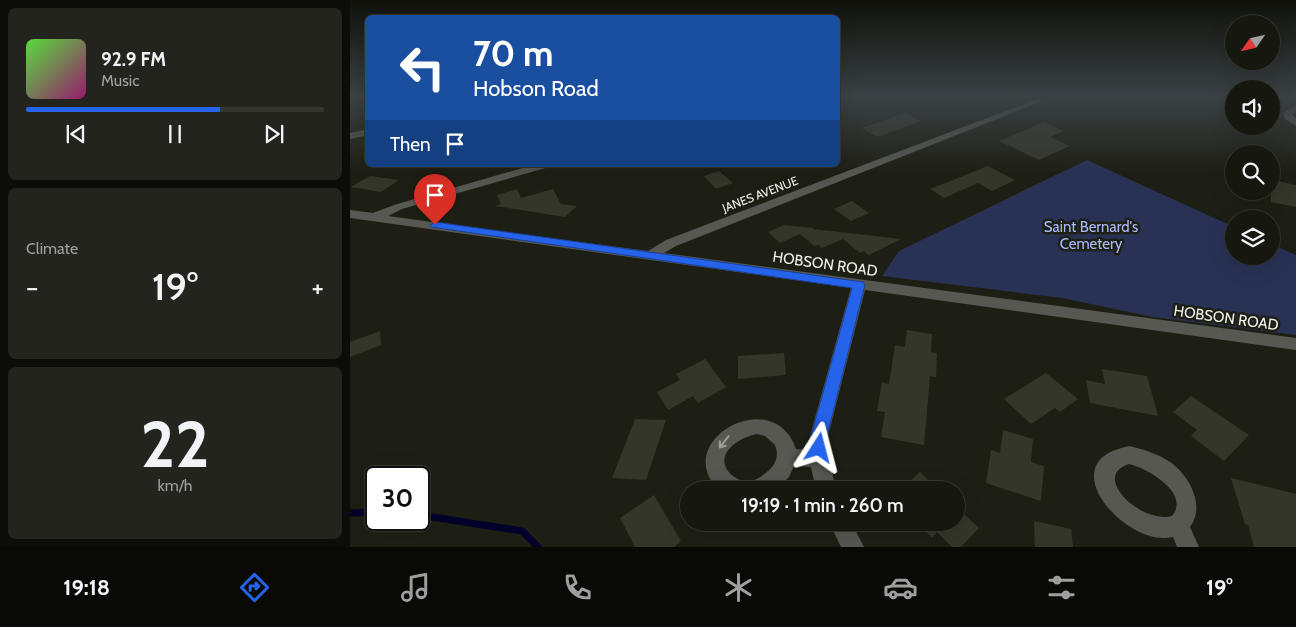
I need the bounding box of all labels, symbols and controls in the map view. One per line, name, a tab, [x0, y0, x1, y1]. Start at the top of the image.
north arrow	[1225, 15, 1280, 70]
map controls	[1225, 15, 1280, 265]
text: 70 m	[473, 32, 554, 75]
icon: left	[390, 35, 455, 100]
text: 92.9 FM	[101, 48, 166, 71]
text: Music	[101, 71, 139, 90]
text: Hobson Road	[473, 75, 599, 102]
button: sound	[1225, 80, 1280, 135]
icon: previous	[62, 120, 90, 148]
icon: pause	[161, 120, 189, 148]
icon: next	[260, 120, 288, 148]
icon: arrive	[441, 130, 469, 158]
text: Then	[390, 133, 431, 156]
button: search	[1225, 145, 1280, 200]
street label: JANES AVENUE	[719, 173, 800, 216]
pin	[414, 174, 456, 225]
icon: arrive	[421, 181, 449, 209]
button: layers	[1225, 210, 1280, 265]
park label: Saint Bernard's Cemetery	[1044, 218, 1138, 253]
text: Climate	[26, 239, 78, 258]
street label: HOBSON ROAD	[771, 248, 879, 280]
text: 19°	[152, 263, 198, 310]
text: −	[26, 270, 38, 304]
text: +	[312, 270, 324, 304]
street label: HOBSON ROAD	[1172, 302, 1280, 334]
text: 22	[141, 404, 209, 483]
position arrow	[792, 421, 844, 473]
one-way arrow	[719, 435, 729, 449]
speed limit sign: 30	[365, 466, 430, 531]
text: km/h	[157, 476, 193, 495]
text: 19:19 · 1 min · 260 m	[741, 494, 904, 517]
icon: directions	[237, 570, 272, 605]
icon: music	[398, 570, 433, 605]
icon: phone	[560, 570, 595, 605]
icon: climate	[721, 570, 756, 605]
icon: car	[883, 570, 918, 605]
icon: filters	[1044, 570, 1079, 605]
text: 19:18	[63, 574, 110, 601]
text: 19°	[1206, 574, 1233, 601]

